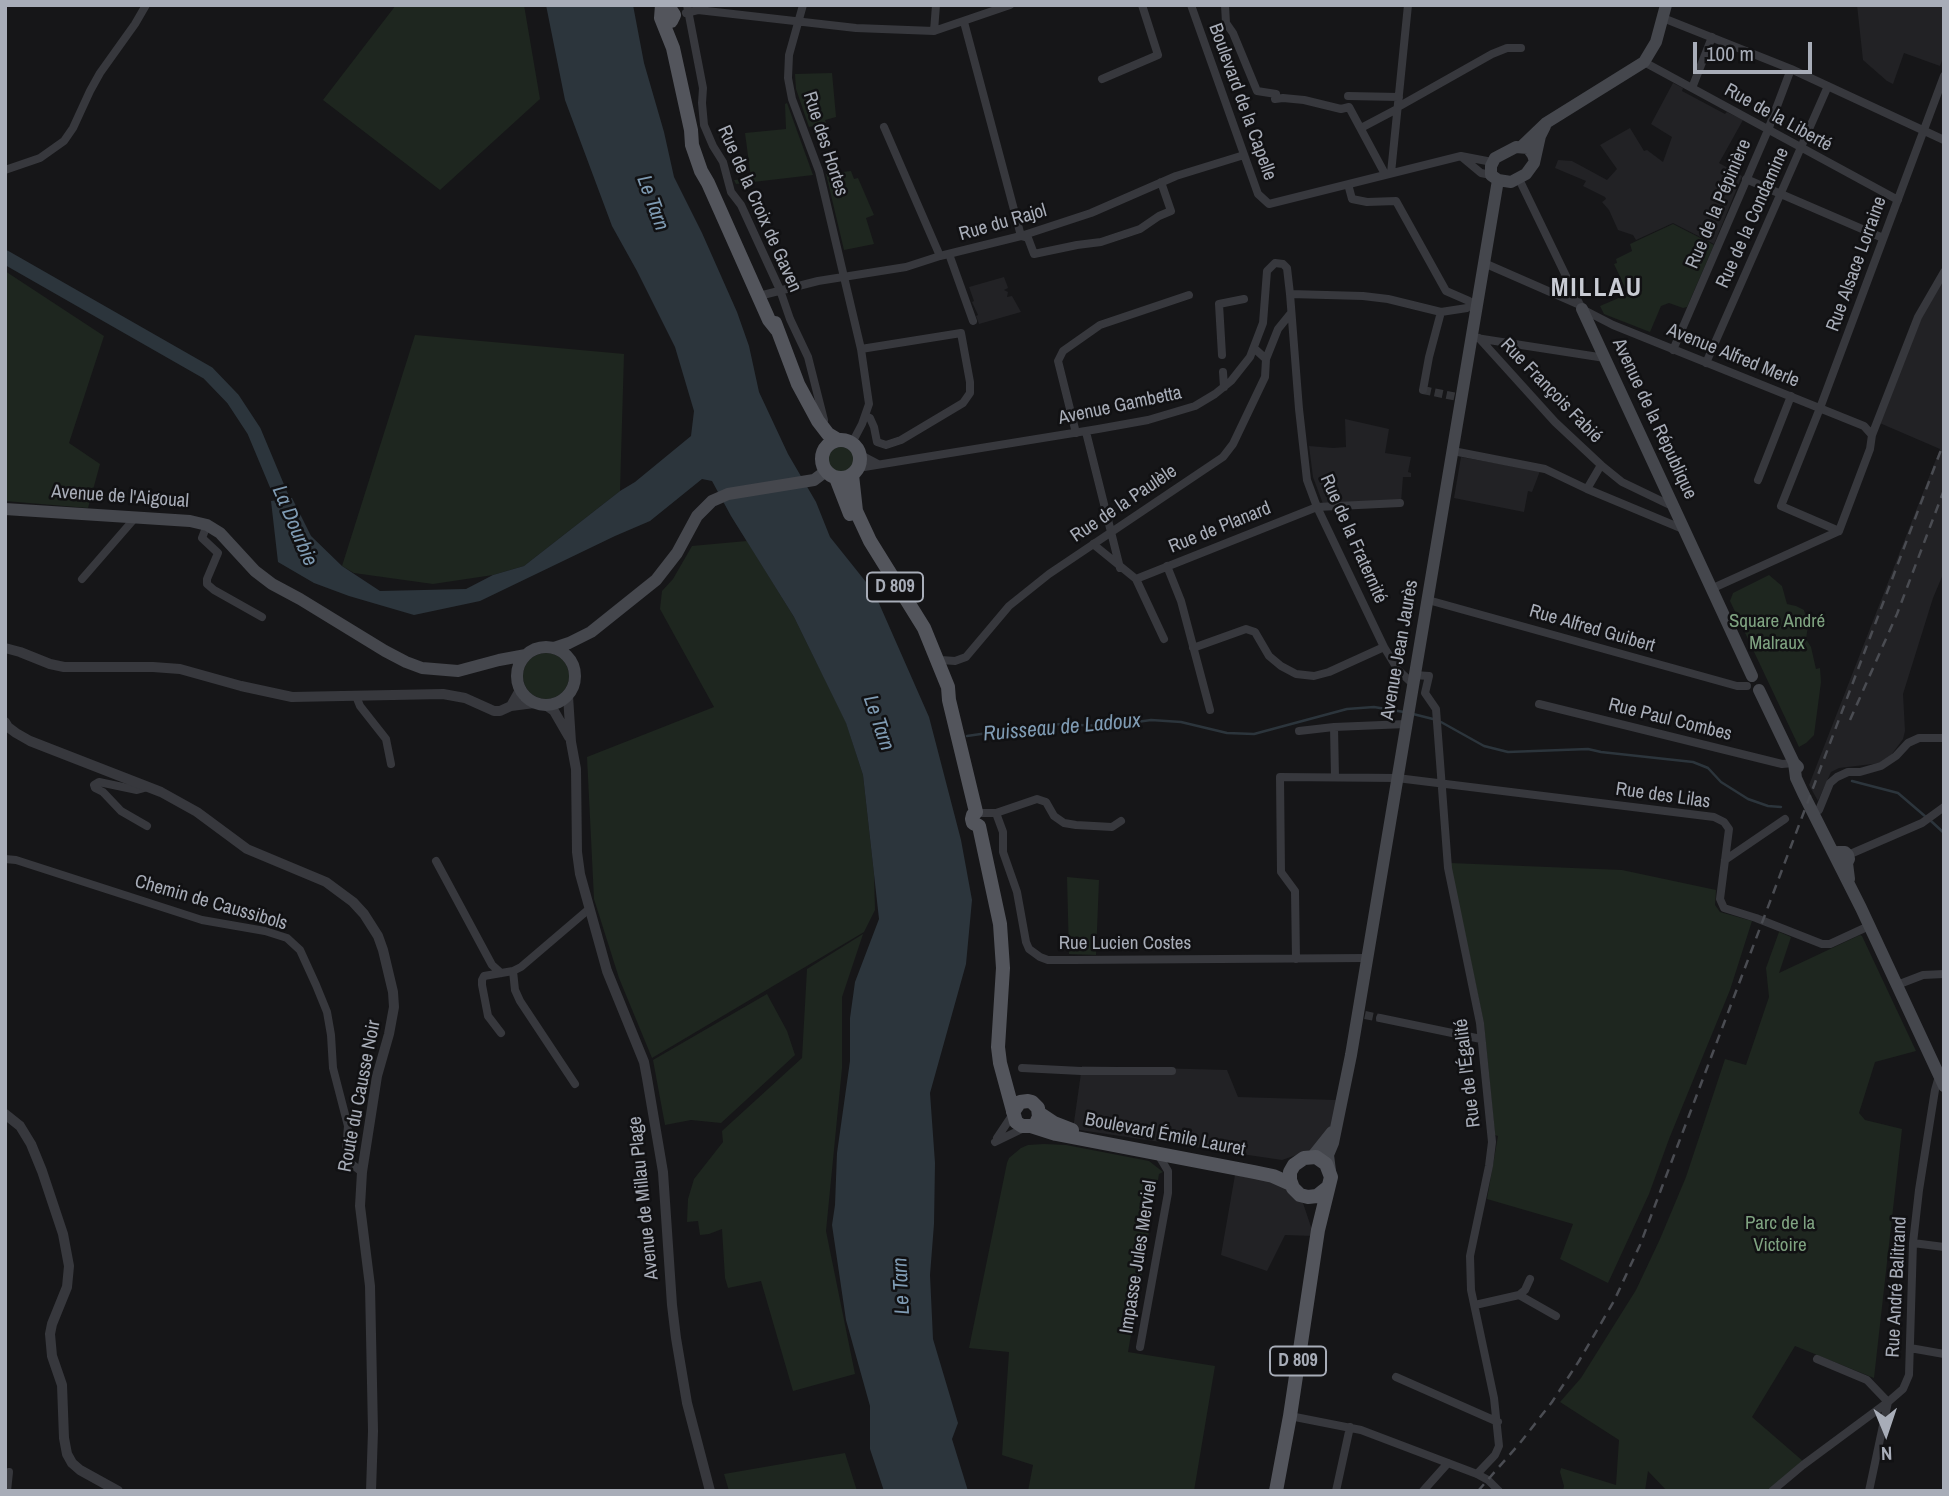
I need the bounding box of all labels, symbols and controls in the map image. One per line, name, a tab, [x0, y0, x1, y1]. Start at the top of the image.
street label: Boulevard de la Capelle	[1203, 20, 1281, 184]
scale bar	[1697, 28, 1816, 72]
text: 100 m	[1706, 39, 1754, 68]
street label: Rue de la Liberté	[1720, 79, 1836, 157]
street label: Rue des Hortes	[797, 89, 853, 199]
street label: Rue de la Croix de Gaven	[712, 122, 806, 296]
street label: Rue de la Pépinière	[1681, 136, 1757, 272]
street label: Rue de la Condamine	[1712, 144, 1794, 292]
water label: Le Tarn	[630, 172, 674, 234]
street label: Rue Alsace Lorraine	[1822, 193, 1892, 335]
street label: Rue du Rajol	[957, 200, 1049, 246]
district label: MILLAU	[1551, 273, 1643, 305]
street label: Avenue Alfred Merle	[1663, 319, 1803, 393]
street label: Rue François Fabié	[1495, 334, 1607, 448]
street label: Avenue de la République	[1607, 335, 1701, 503]
street label: Avenue Gambetta	[1056, 382, 1184, 430]
street label: Rue de la Paulèle	[1067, 460, 1181, 548]
street label: Rue de la Fraternité	[1314, 471, 1392, 607]
street label: Avenue de l'Aigoual	[50, 481, 190, 513]
water label: La Dourbie	[266, 482, 322, 570]
street label: Rue de Planard	[1166, 497, 1274, 559]
road number: D 809	[867, 572, 923, 602]
street label: Avenue Jean Jaurès	[1376, 578, 1424, 722]
street label: Rue Alfred Guibert	[1526, 600, 1658, 658]
park label: Square André Malraux	[1729, 611, 1825, 655]
water label: Le Tarn	[857, 692, 899, 754]
street label: Rue Paul Combes	[1606, 694, 1734, 746]
water label: Ruisseau de Ladoux	[982, 709, 1142, 747]
street label: Rue des Lilas	[1614, 778, 1712, 814]
street label: Chemin de Caussibols	[132, 870, 290, 936]
street label: Rue Lucien Costes	[1059, 933, 1191, 955]
street label: Rue de l'Égalité	[1450, 1017, 1486, 1129]
street label: Route du Causse Noir	[334, 1018, 386, 1174]
street label: Boulevard Émile Lauret	[1083, 1108, 1247, 1162]
street label: Avenue de Millau Plage	[624, 1115, 664, 1281]
street label: Impasse Jules Merviel	[1116, 1179, 1162, 1335]
park label: Parc de la Victoire	[1745, 1213, 1815, 1257]
street label: Rue André Balitrand	[1882, 1216, 1912, 1358]
water label: Le Tarn	[888, 1257, 916, 1315]
road number: D 809	[1270, 1346, 1326, 1376]
north arrow	[1851, 1398, 1921, 1468]
text: N	[1881, 1441, 1893, 1467]

